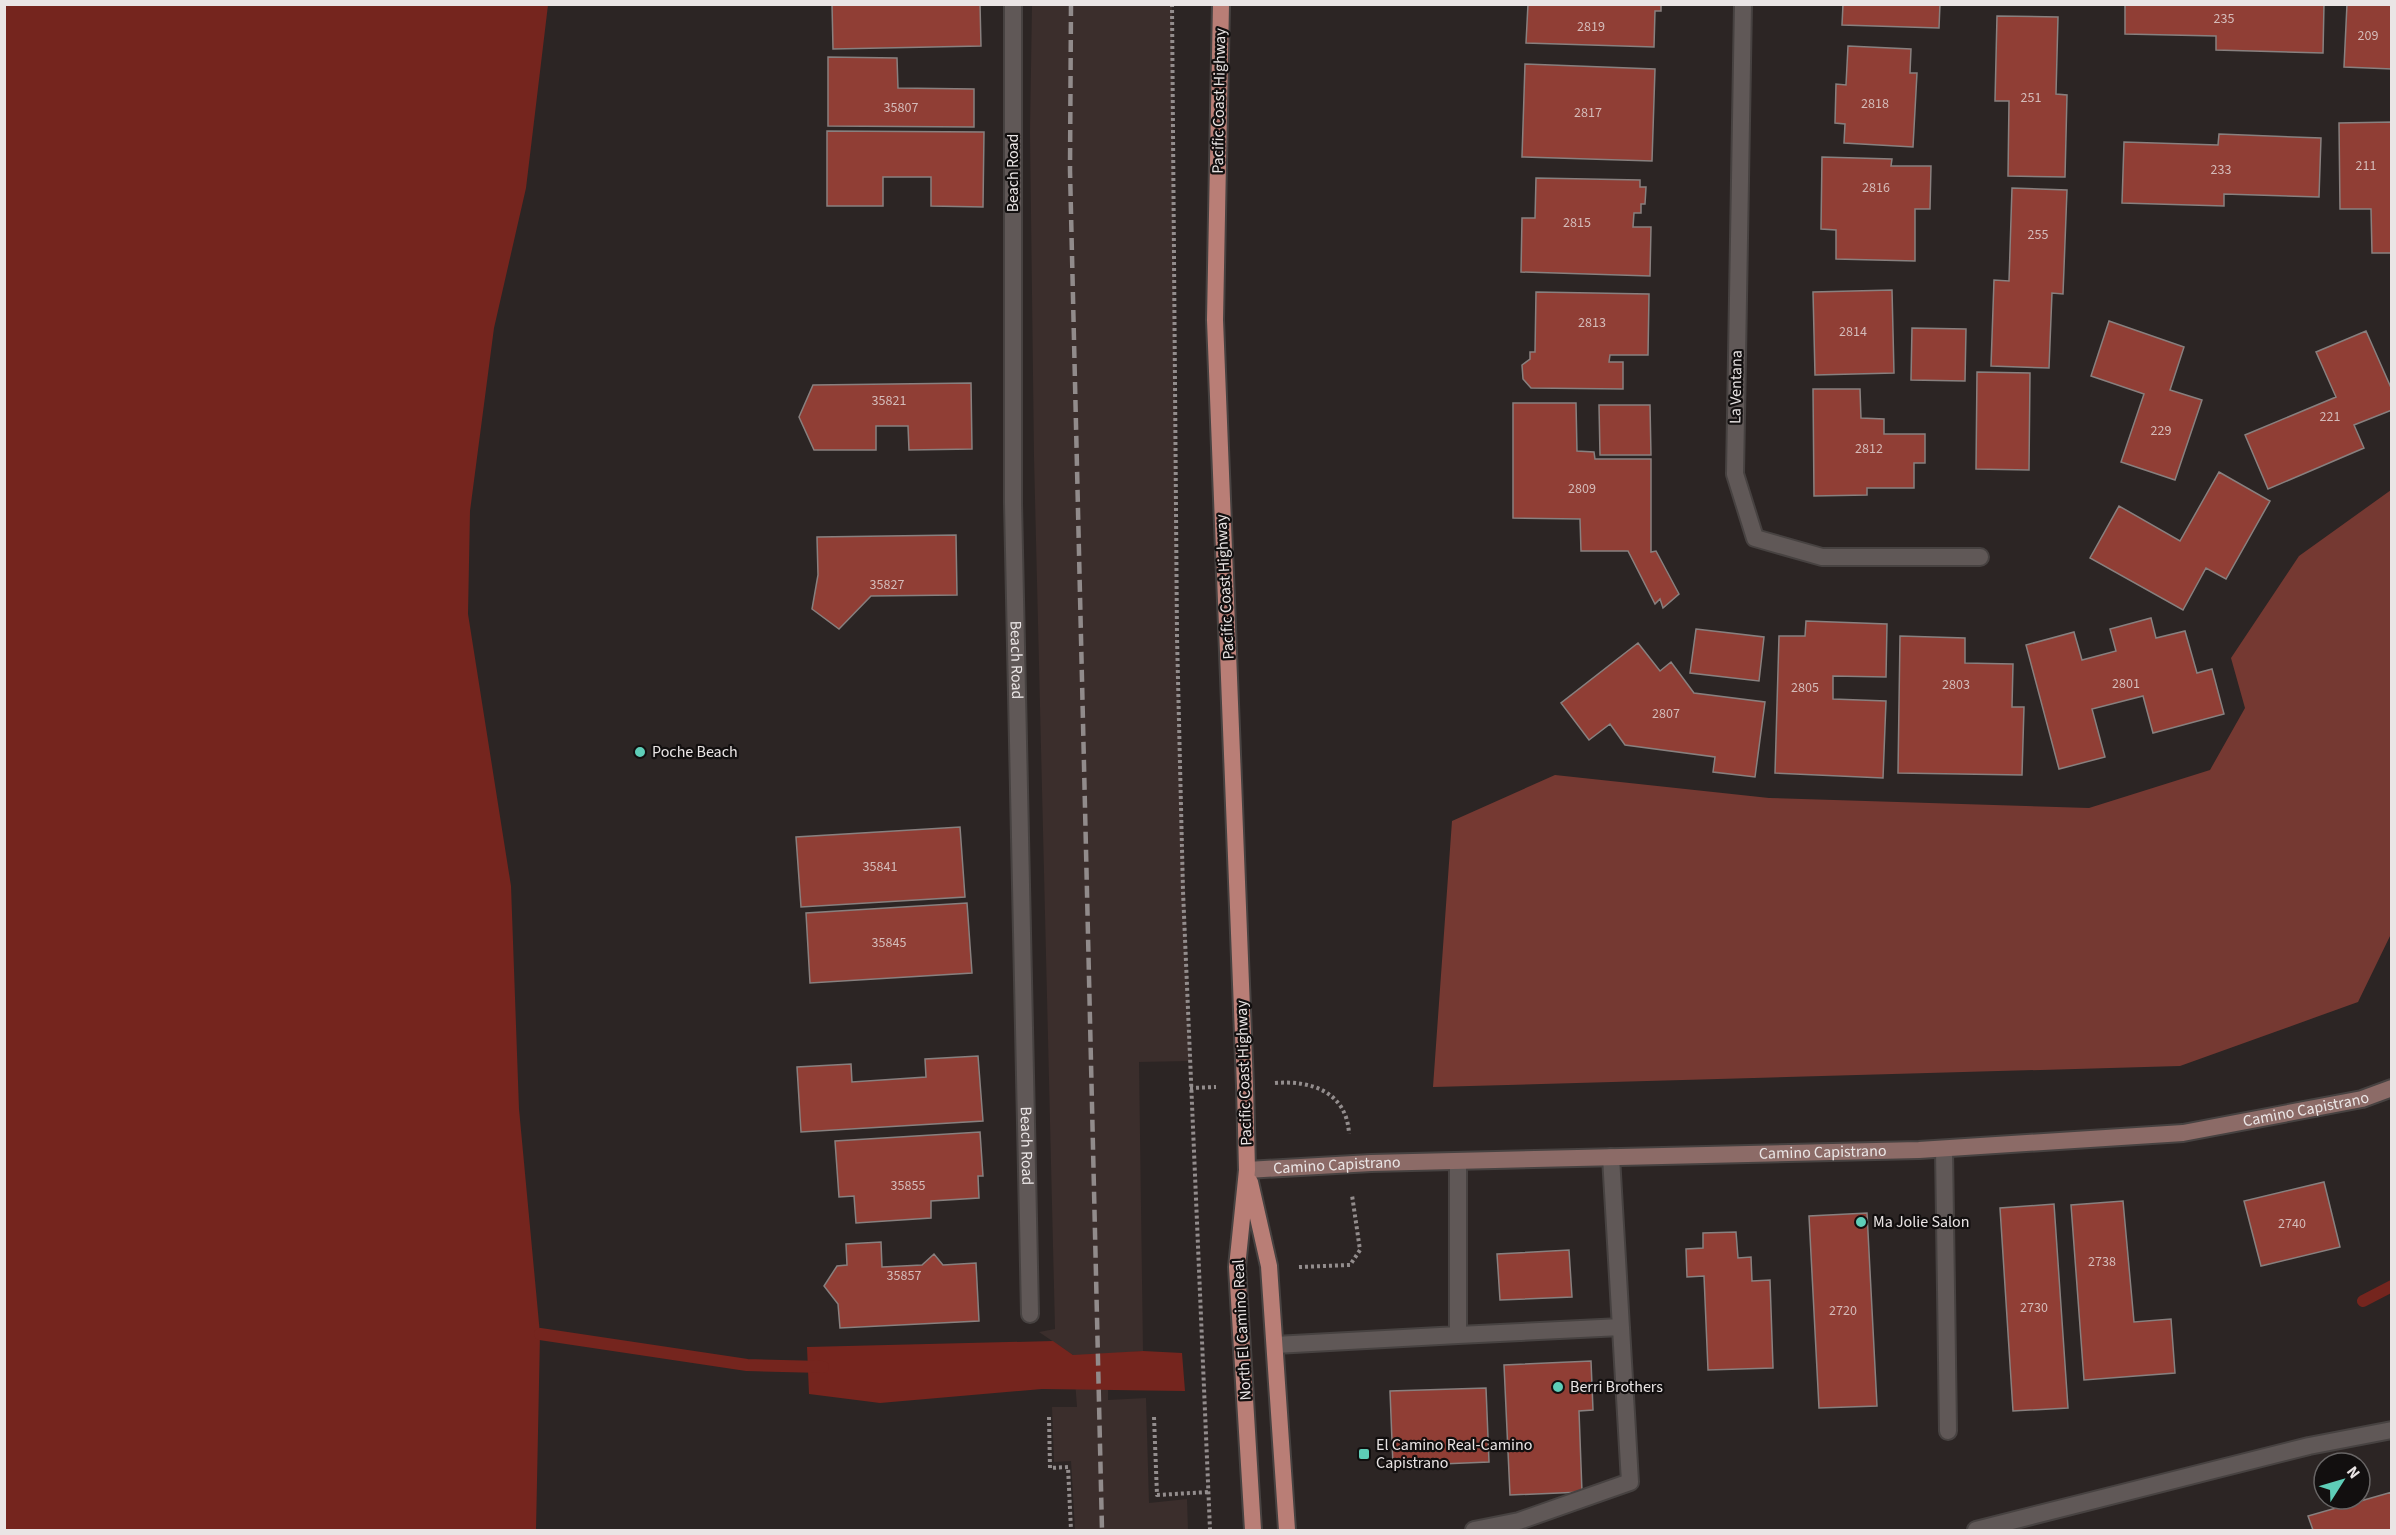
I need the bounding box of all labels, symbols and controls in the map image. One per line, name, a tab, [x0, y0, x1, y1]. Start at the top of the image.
house number: 235	[2214, 9, 2234, 29]
house number: 2819	[1577, 17, 1605, 37]
house number: 209	[2358, 26, 2378, 46]
street label: Pacific Coast Highway	[1207, 28, 1231, 174]
house number: 251	[2021, 88, 2041, 108]
house number: 2818	[1861, 94, 1889, 114]
house number: 35807	[884, 98, 918, 118]
house number: 2817	[1574, 103, 1602, 123]
street label: Beach Road	[1002, 134, 1024, 212]
house number: 211	[2356, 156, 2376, 176]
house number: 233	[2211, 160, 2231, 180]
house number: 2816	[1862, 178, 1890, 198]
house number: 2815	[1563, 213, 1591, 233]
house number: 255	[2028, 225, 2048, 245]
house number: 2813	[1578, 313, 1606, 333]
house number: 2814	[1839, 322, 1867, 342]
street label: La Ventana	[1724, 350, 1748, 424]
house number: 35821	[872, 391, 906, 411]
house number: 221	[2320, 407, 2340, 427]
house number: 229	[2151, 421, 2171, 441]
house number: 2812	[1855, 439, 1883, 459]
house number: 2809	[1568, 479, 1596, 499]
street label: Pacific Coast Highway	[1210, 513, 1240, 660]
house number: 35827	[870, 575, 904, 595]
street label: Beach Road	[1004, 620, 1028, 700]
house number: 2801	[2112, 674, 2140, 694]
house number: 2803	[1942, 675, 1970, 695]
house number: 2805	[1791, 678, 1819, 698]
house number: 2807	[1652, 704, 1680, 724]
place label: Poche Beach	[652, 741, 738, 763]
marker: Poche Beach	[633, 745, 647, 759]
house number: 35841	[863, 857, 897, 877]
house number: 35845	[872, 933, 906, 953]
street label: Pacific Coast Highway	[1230, 999, 1258, 1146]
street label: Camino Capistrano	[2241, 1086, 2372, 1132]
street label: Beach Road	[1015, 1106, 1038, 1185]
street label: Camino Capistrano	[1759, 1140, 1887, 1165]
street label: Camino Capistrano	[1273, 1151, 1401, 1180]
house number: 35855	[891, 1176, 925, 1196]
place label: Ma Jolie Salon	[1873, 1211, 1970, 1233]
house number: 2740	[2278, 1214, 2306, 1234]
marker: Ma Jolie Salon	[1854, 1215, 1868, 1229]
house number: 2738	[2088, 1252, 2116, 1272]
street label: North El Camino Real	[1227, 1259, 1257, 1401]
house number: 35857	[887, 1266, 921, 1286]
house number: 2730	[2020, 1298, 2048, 1318]
house number: 2720	[1829, 1301, 1857, 1321]
place label: Berri Brothers	[1570, 1376, 1663, 1398]
marker: Berri Brothers	[1551, 1380, 1565, 1394]
place label: El Camino Real-Camino Capistrano	[1376, 1434, 1532, 1474]
marker: El Camino Real-Camino Capistrano	[1357, 1447, 1371, 1461]
north arrow	[2312, 1451, 2372, 1511]
text: N	[2341, 1462, 2365, 1483]

